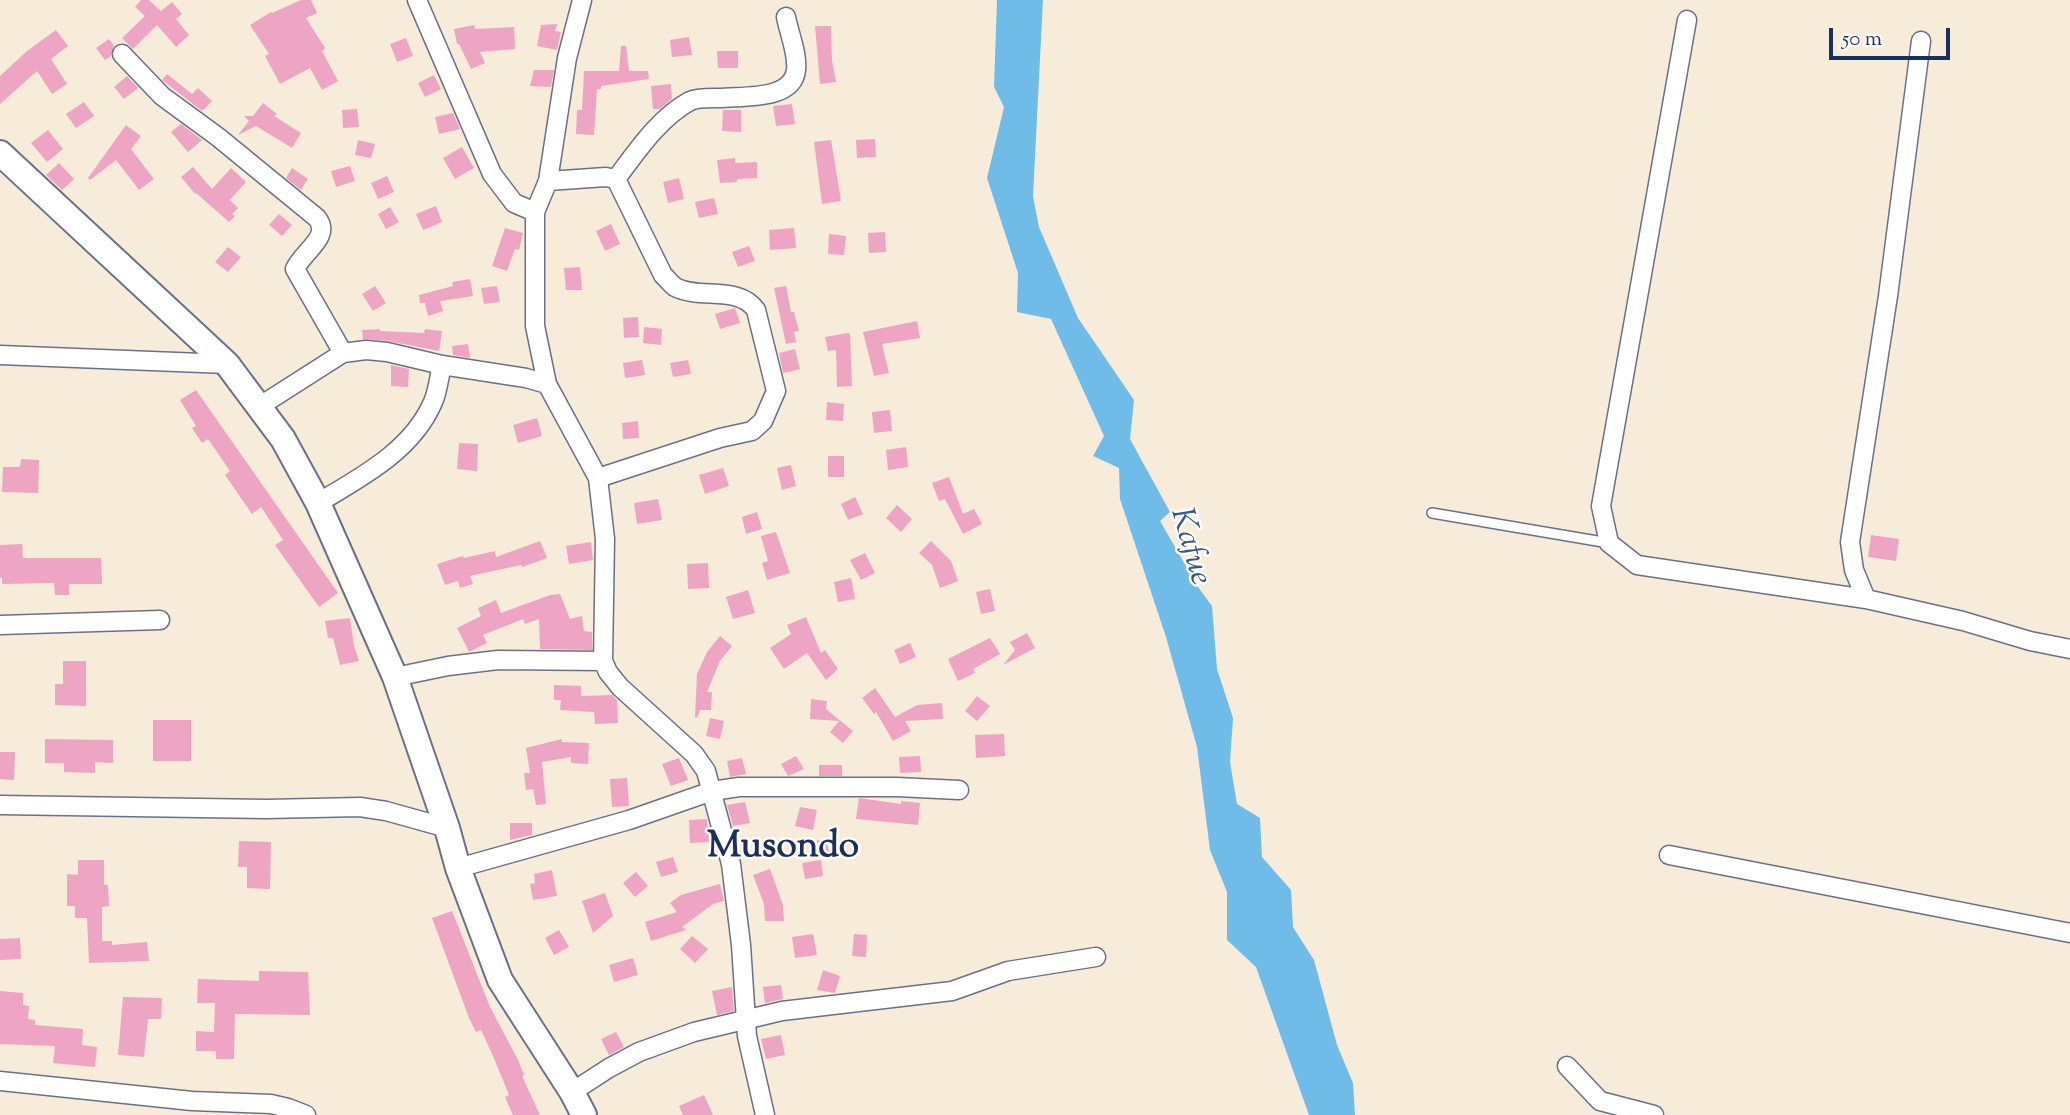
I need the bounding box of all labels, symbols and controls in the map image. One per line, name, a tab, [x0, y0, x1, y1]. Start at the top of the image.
scale bar	[1832, 14, 1953, 58]
text: 50 m	[1842, 25, 1882, 55]
water label: Kafue	[1159, 504, 1217, 590]
district label: Musondo	[707, 828, 859, 872]

